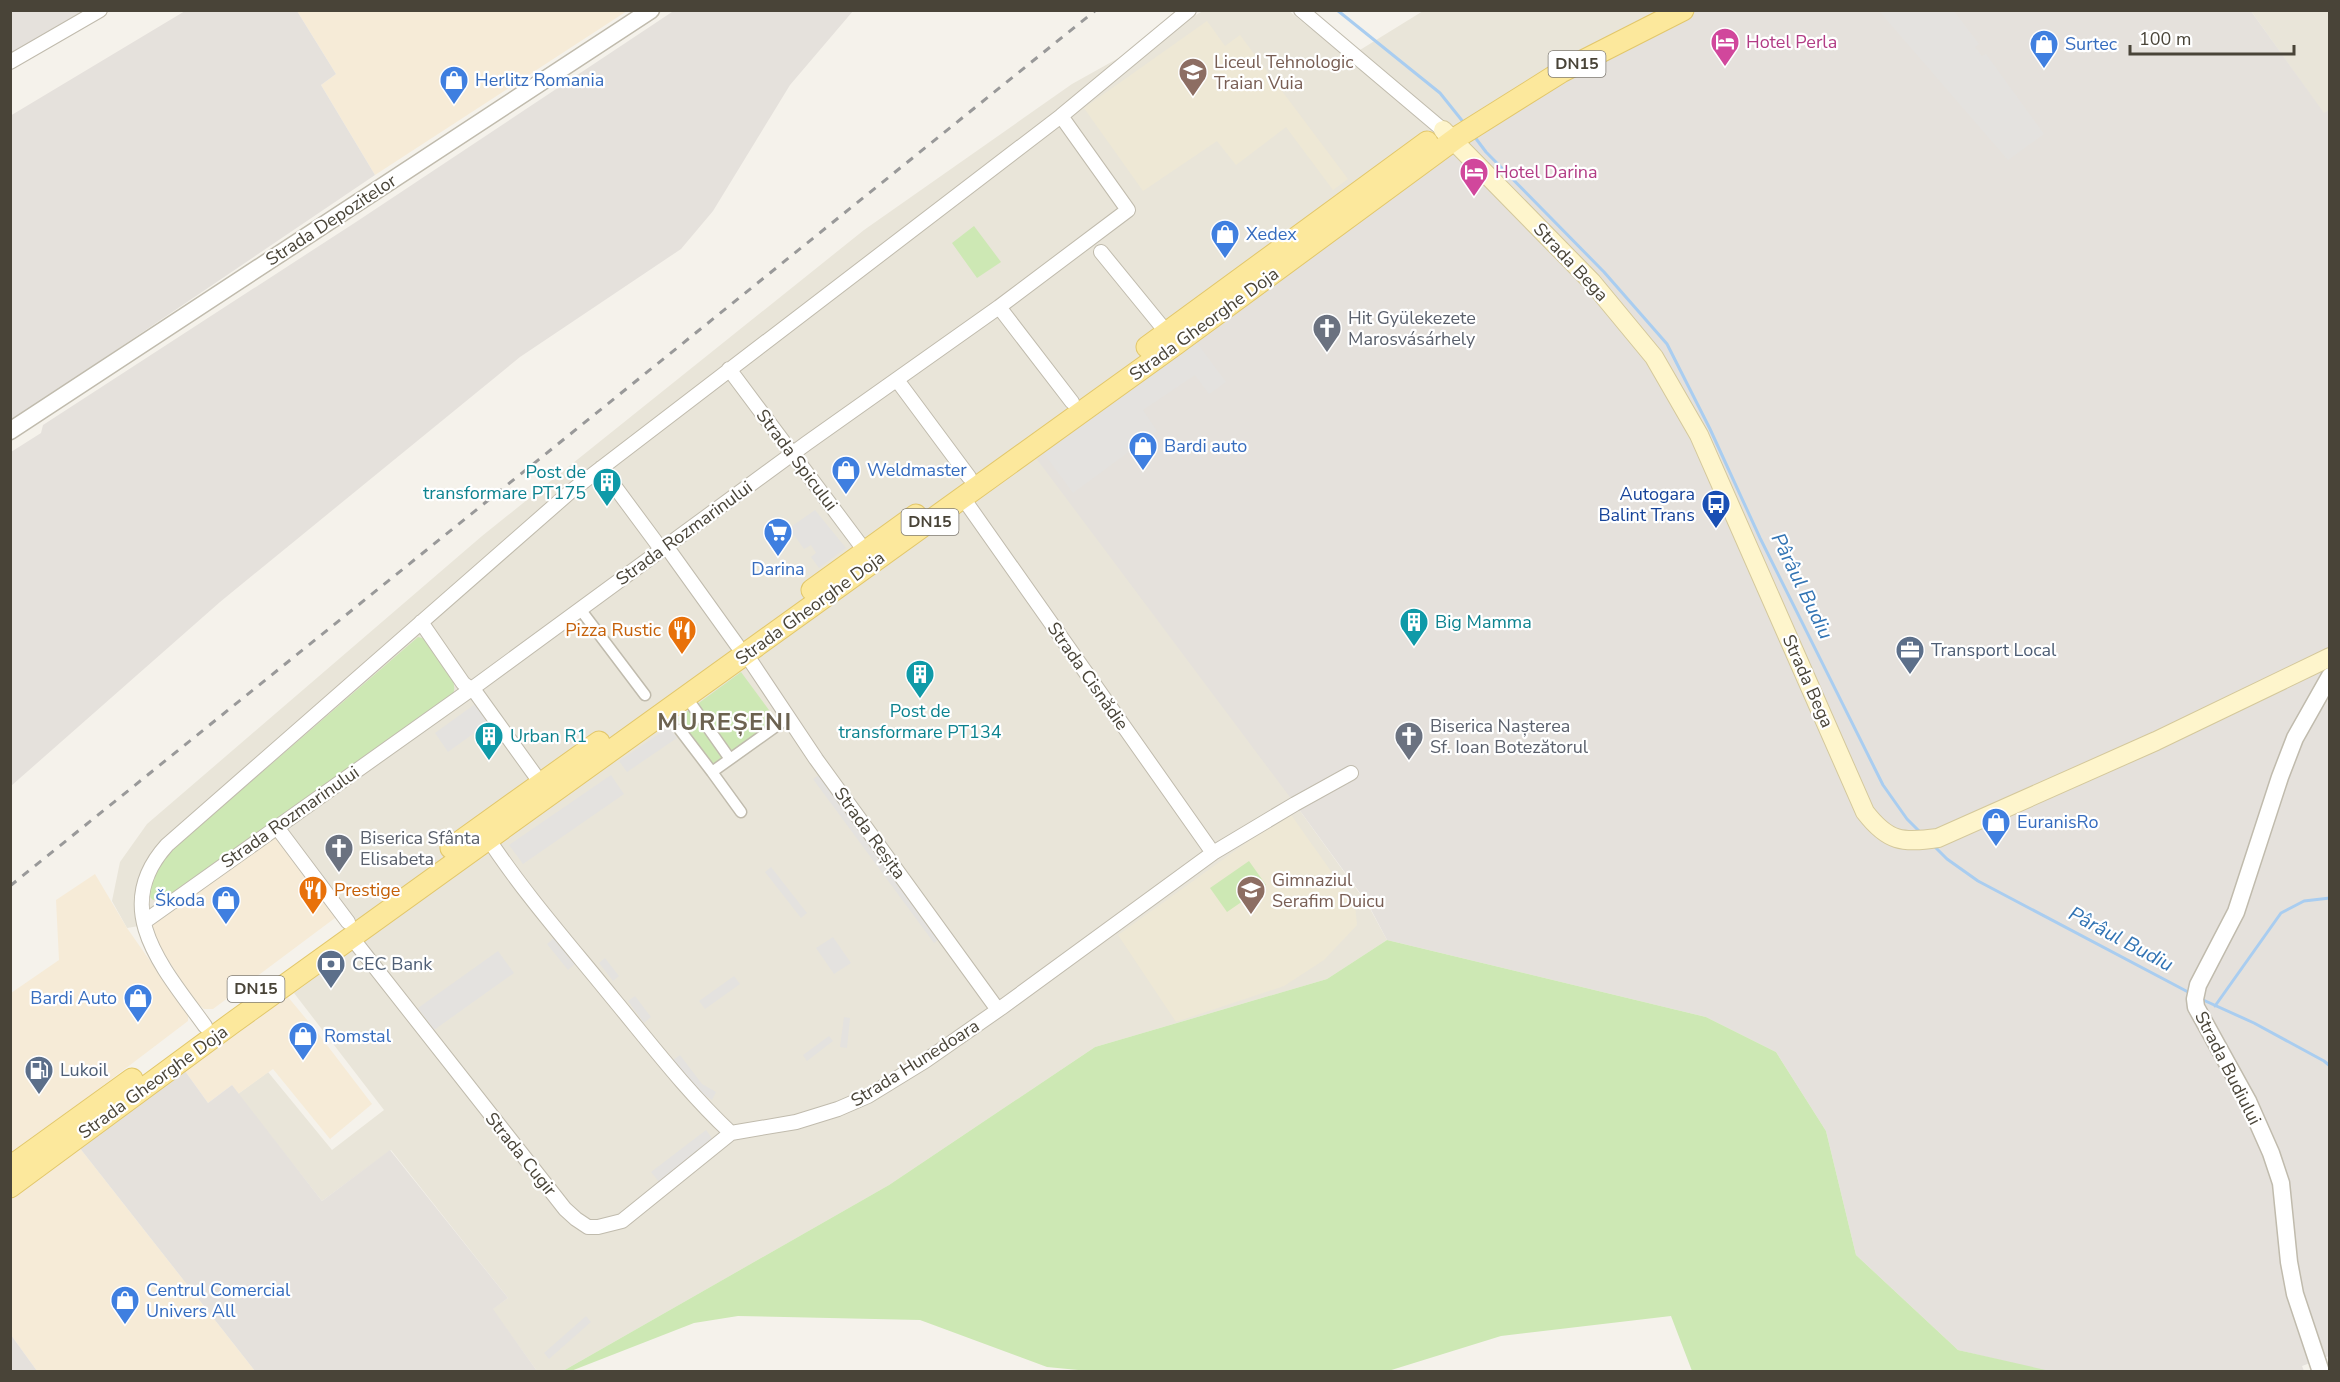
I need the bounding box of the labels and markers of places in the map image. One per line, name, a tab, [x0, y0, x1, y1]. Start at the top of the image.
hotel icon: Hotel Perla	[1709, 26, 1741, 68]
shop icon: Surtec	[2028, 28, 2060, 70]
place label: Hotel Perla	[1746, 30, 1837, 54]
place label: Surtec	[2065, 32, 2117, 56]
place label: Liceul Tehnologic Traian Vuia	[1214, 50, 1354, 95]
school or university icon: Liceul Tehnologic Traian Vuia	[1177, 56, 1209, 98]
shop icon: Herlitz Romania	[438, 64, 470, 106]
place label: Herlitz Romania	[475, 68, 604, 92]
hotel icon: Hotel Darina	[1458, 156, 1490, 198]
place label: Hotel Darina	[1495, 160, 1598, 184]
shop icon: Xedex	[1209, 218, 1241, 260]
place label: Xedex	[1246, 222, 1297, 246]
place label: Hit Gyülekezete Marosvásárhely	[1348, 306, 1476, 351]
church icon: Hit Gyülekezete Marosvásárhely	[1311, 312, 1343, 354]
shop icon: Bardi auto	[1127, 430, 1159, 472]
place label: Bardi auto	[1164, 434, 1247, 458]
shop icon: Weldmaster	[830, 454, 862, 496]
place label: Weldmaster	[867, 458, 967, 482]
place label: Post de transformare PT175	[423, 460, 586, 505]
building icon: Post de transformare PT175	[591, 466, 623, 508]
place label: Autogara Balint Trans	[1598, 482, 1695, 527]
bus stop icon: Autogara Balint Trans	[1700, 488, 1732, 530]
supermarket icon: Darina	[762, 516, 794, 558]
place label: Darina	[751, 557, 805, 581]
building icon: Big Mamma	[1398, 606, 1430, 648]
place label: Big Mamma	[1435, 610, 1532, 634]
restaurant icon: Pizza Rustic	[666, 614, 698, 656]
place label: Pizza Rustic	[565, 618, 661, 642]
office icon: Transport Local	[1894, 634, 1926, 676]
place label: Transport Local	[1931, 638, 2057, 662]
building icon: Post de transformare PT134	[904, 658, 936, 700]
place label: Post de transformare PT134	[838, 699, 1002, 744]
place label: Biserica Nașterea Sf. Ioan Botezătorul	[1430, 714, 1589, 759]
building icon: Urban R1	[473, 720, 505, 762]
church icon: Biserica Nașterea Sf. Ioan Botezătorul	[1393, 720, 1425, 762]
place label: Urban R1	[510, 724, 587, 748]
shop icon: EuranisRo	[1980, 806, 2012, 848]
place label: EuranisRo	[2017, 810, 2098, 834]
place label: Biserica Sfânta Elisabeta	[360, 826, 480, 871]
church icon: Biserica Sfânta Elisabeta	[323, 832, 355, 874]
place label: Gimnaziul Serafim Duicu	[1272, 868, 1385, 913]
restaurant icon: Prestige	[297, 874, 329, 916]
school or university icon: Gimnaziul Serafim Duicu	[1235, 874, 1267, 916]
place label: Prestige	[334, 878, 400, 902]
shop icon: Škoda	[210, 884, 242, 926]
place label: Škoda	[155, 888, 205, 912]
bank icon: CEC Bank	[315, 948, 347, 990]
place label: CEC Bank	[352, 952, 433, 976]
shop icon: Bardi Auto	[122, 982, 154, 1024]
place label: Bardi Auto	[30, 986, 117, 1010]
shop icon: Romstal	[287, 1020, 319, 1062]
place label: Romstal	[324, 1024, 392, 1048]
fuel station icon: Lukoil	[23, 1054, 55, 1096]
place label: Lukoil	[60, 1058, 109, 1082]
place label: Centrul Comercial Univers All	[146, 1278, 291, 1323]
shop icon: Centrul Comercial Univers All	[109, 1284, 141, 1326]

